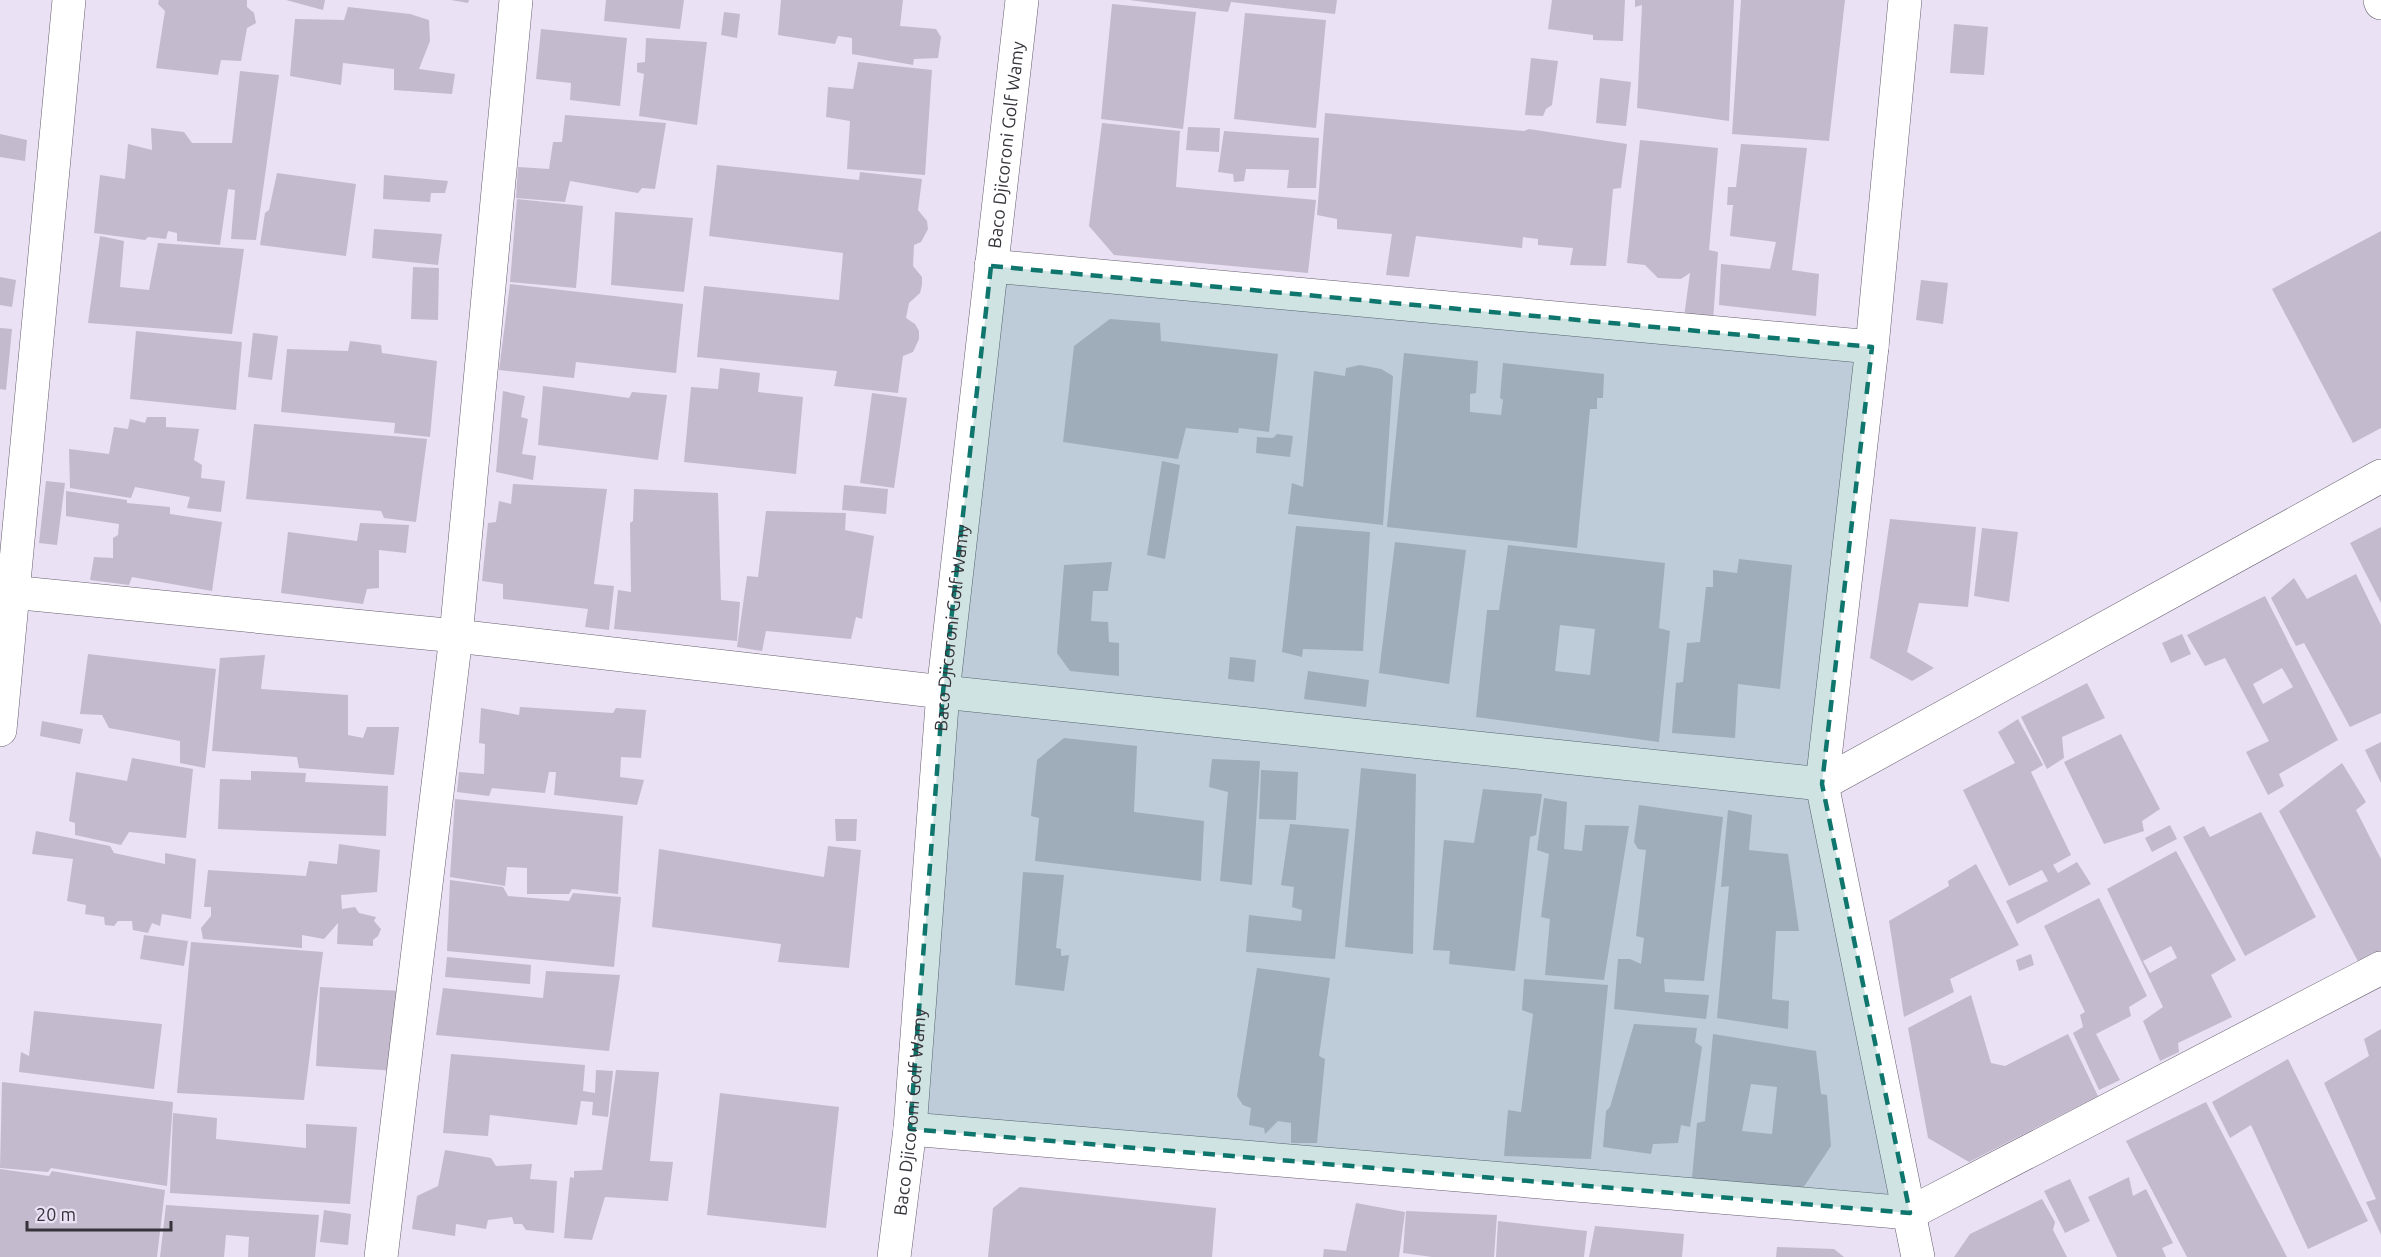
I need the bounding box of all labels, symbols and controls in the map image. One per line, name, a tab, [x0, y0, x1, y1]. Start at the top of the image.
street label: Baco Djicoroni Golf Wamy	[984, 40, 1027, 249]
street label: Baco Djicoroni Golf Wamy	[930, 523, 972, 732]
street label: Baco Djicoroni Golf Wamy	[889, 1007, 929, 1217]
scale bar	[27, 1194, 171, 1232]
text: 20 m	[36, 1204, 76, 1224]

